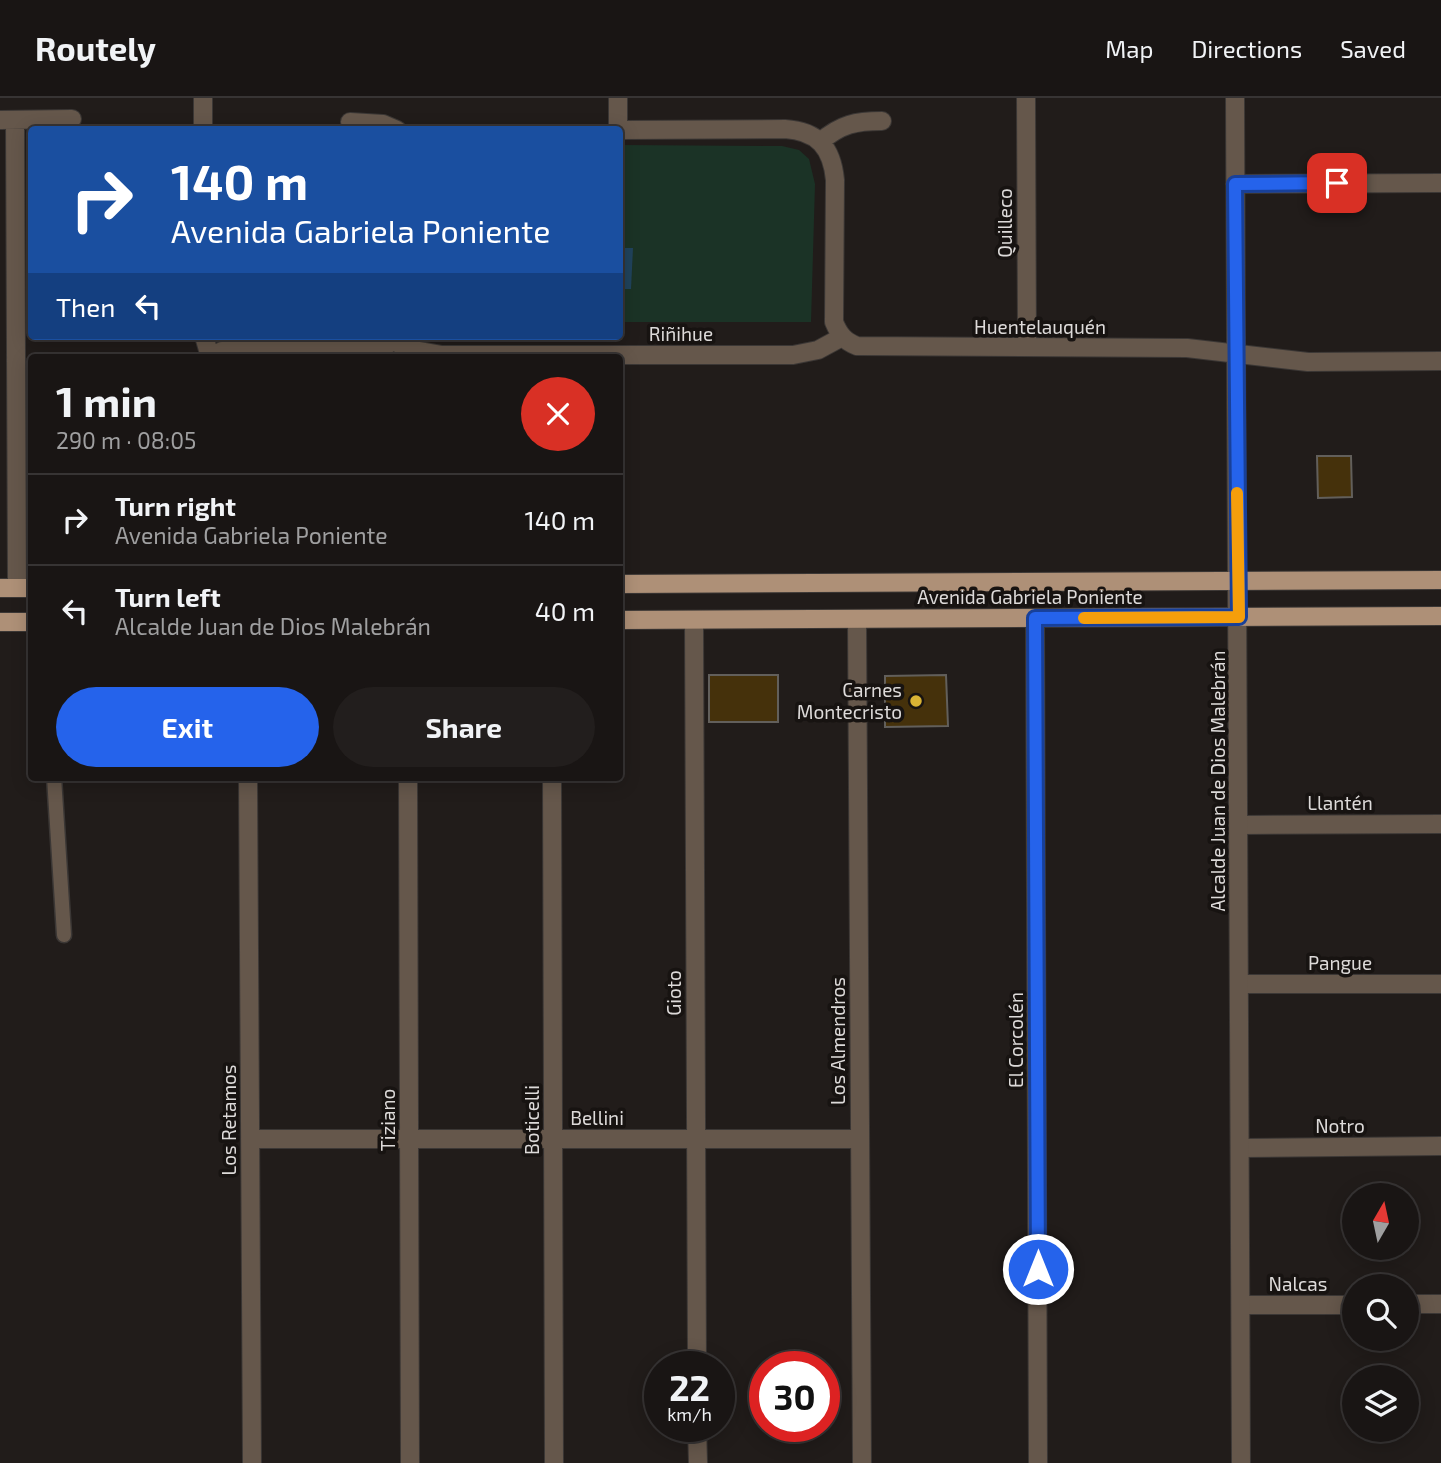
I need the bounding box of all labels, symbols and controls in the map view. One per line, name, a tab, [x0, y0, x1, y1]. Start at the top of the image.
text: Routely	[35, 28, 156, 68]
text: Map	[1105, 34, 1153, 63]
text: Directions	[1191, 34, 1302, 63]
text: Saved	[1340, 34, 1406, 63]
text: 140 m	[171, 151, 308, 210]
pin	[1307, 153, 1367, 213]
icon: right	[56, 154, 147, 245]
icon: arrive	[1318, 164, 1356, 202]
street label: Quilleco	[993, 188, 1016, 258]
text: Avenida Gabriela Poniente	[171, 211, 550, 249]
icon: left	[129, 287, 167, 325]
text: Then	[56, 291, 115, 322]
street label: Huentelauquén	[974, 315, 1106, 338]
street label: Riñihue	[649, 322, 713, 345]
text: 1 min	[56, 375, 157, 425]
button: close	[521, 377, 595, 451]
text: 290 m · 08:05	[56, 426, 196, 454]
text: Turn right	[115, 490, 236, 521]
icon: right	[56, 501, 94, 539]
text: 140 m	[524, 504, 595, 535]
text: Avenida Gabriela Poniente	[115, 521, 388, 549]
text: Turn left	[115, 581, 221, 612]
street label: Avenida Gabriela Poniente	[917, 585, 1143, 608]
icon: left	[56, 592, 94, 630]
text: 40 m	[535, 595, 595, 626]
text: Alcalde Juan de Dios Malebrán	[115, 612, 431, 640]
street label: Alcalde Juan de Dios Malebrán	[1206, 651, 1229, 911]
place label: Carnes Montecristo	[797, 678, 902, 723]
button: Exit	[56, 687, 319, 767]
button: Share	[333, 687, 595, 767]
marker: Carnes Montecristo	[908, 693, 924, 709]
street label: Llantén	[1307, 791, 1373, 814]
street label: Pangue	[1308, 951, 1372, 974]
street label: Gioto	[662, 970, 685, 1016]
street label: Los Almendros	[826, 977, 849, 1105]
street label: El Corcolén	[1004, 992, 1027, 1088]
street label: Los Retamos	[217, 1064, 240, 1176]
street label: Boticelli	[520, 1085, 543, 1155]
street label: Tiziano	[376, 1089, 399, 1151]
street label: Bellini	[570, 1106, 624, 1129]
street label: Notro	[1315, 1114, 1365, 1137]
north arrow	[1342, 1183, 1419, 1260]
map controls	[1342, 1183, 1419, 1442]
position arrow	[1001, 1232, 1075, 1306]
street label: Nalcas	[1269, 1272, 1327, 1295]
button: search	[1342, 1274, 1419, 1351]
speed limit sign: 30	[749, 1351, 840, 1442]
button: layers	[1342, 1365, 1419, 1442]
text: 22	[669, 1366, 710, 1408]
text: km/h	[667, 1403, 712, 1425]

